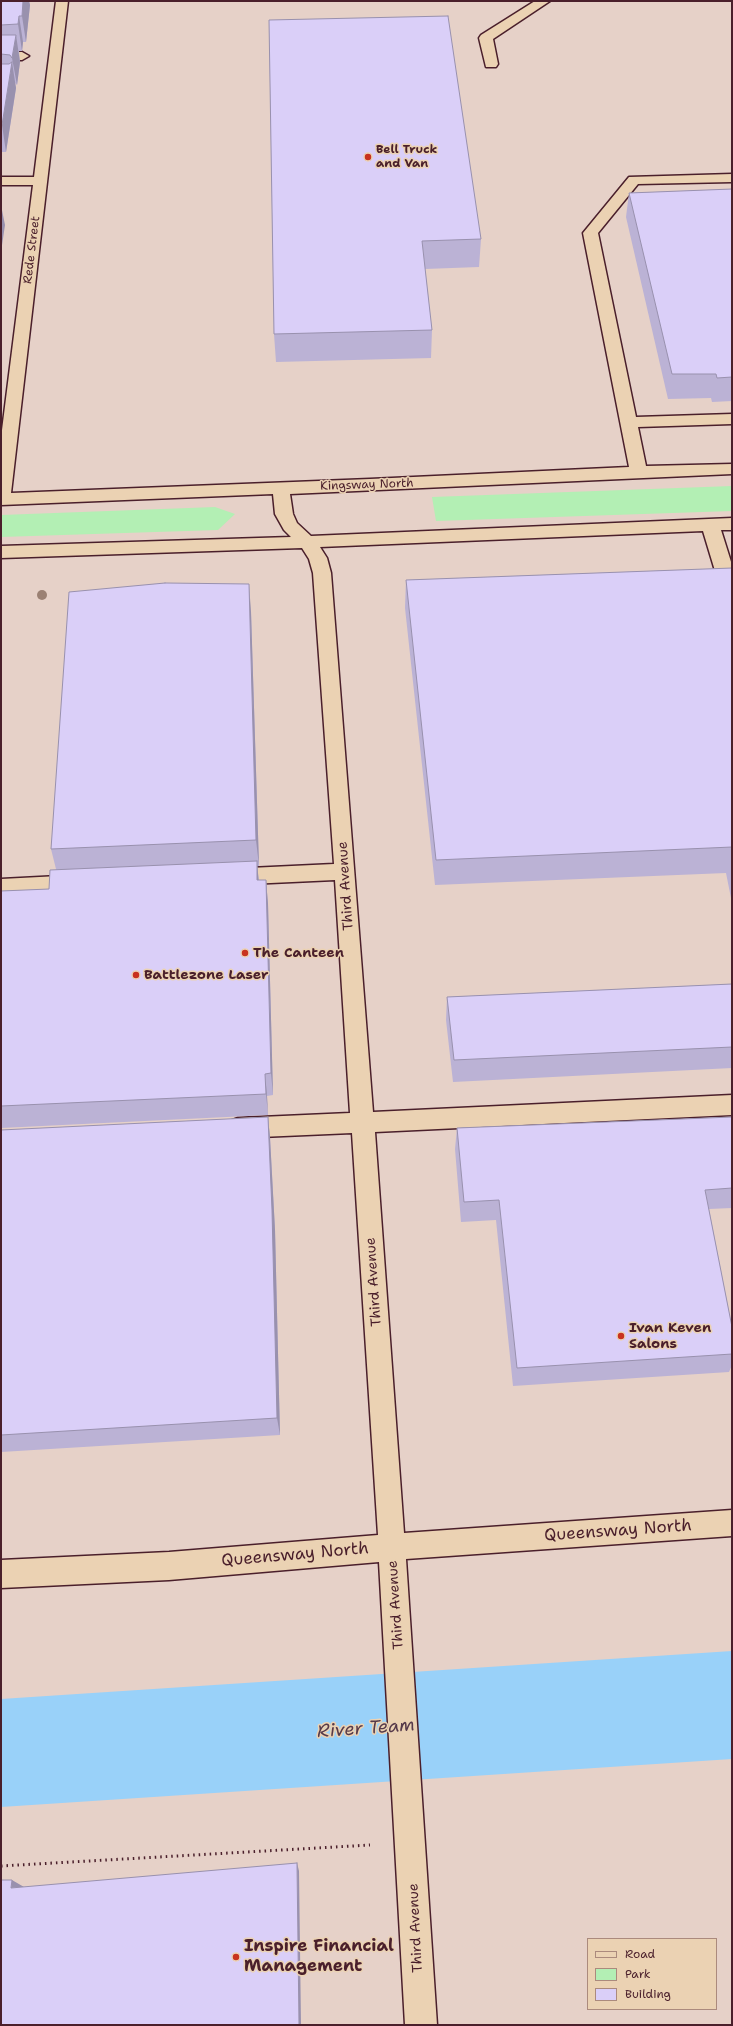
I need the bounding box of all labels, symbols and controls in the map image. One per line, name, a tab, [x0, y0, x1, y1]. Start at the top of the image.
place label: Bell Truck and Van	[376, 143, 437, 171]
marker: Bell Truck and Van	[363, 152, 373, 162]
street label: Rede Street	[21, 215, 43, 285]
street label: Kingsway North	[320, 476, 414, 494]
street label: Third Avenue	[335, 841, 357, 931]
place label: The Canteen	[253, 945, 344, 961]
marker: The Canteen	[240, 948, 250, 958]
place label: Battlezone Laser	[144, 967, 269, 983]
marker: Battlezone Laser	[131, 970, 141, 980]
street label: Third Avenue	[363, 1237, 385, 1327]
place label: Ivan Keven Salons	[629, 1320, 711, 1352]
marker: Ivan Keven Salons	[616, 1331, 626, 1341]
street label: Queensway North	[544, 1516, 692, 1546]
street label: Queensway North	[220, 1538, 370, 1572]
street label: Third Avenue	[385, 1560, 407, 1650]
water label: River Team	[316, 1715, 416, 1743]
street label: Third Avenue	[405, 1883, 427, 1973]
place label: Inspire Financial Management	[244, 1937, 394, 1977]
legend	[587, 1938, 717, 2010]
text: Road	[625, 1946, 655, 1962]
marker: Inspire Financial Management	[231, 1952, 241, 1962]
text: Park	[625, 1966, 651, 1982]
text: Building	[625, 1986, 671, 2002]

